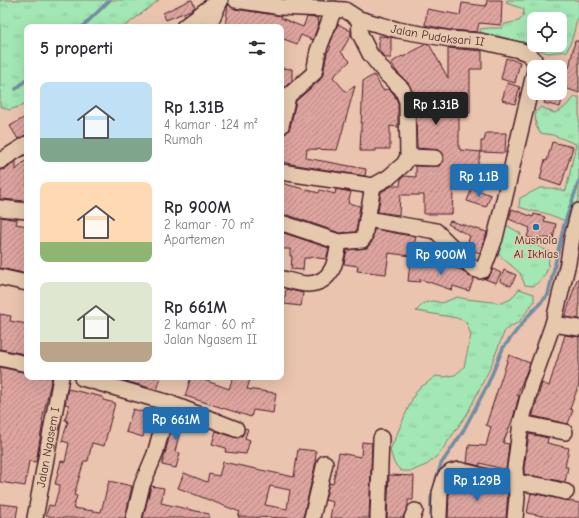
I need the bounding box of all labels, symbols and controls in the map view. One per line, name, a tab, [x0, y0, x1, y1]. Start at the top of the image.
map controls	[527, 12, 567, 100]
button: locate	[527, 12, 567, 52]
street label: Jalan Pudaksari II	[389, 21, 486, 49]
icon: filters	[246, 37, 268, 59]
text: 5 properti	[40, 39, 113, 58]
button: layers	[527, 60, 567, 100]
pin: Rp 1.31B	[395, 92, 477, 126]
text: Rp 1.31B	[413, 97, 459, 112]
icon: home	[72, 98, 120, 146]
text: Rp 1.31B	[164, 98, 224, 117]
text: 4 kamar · 124 m²	[164, 117, 257, 132]
text: Rumah	[164, 132, 203, 147]
pin: Rp 1.1B	[442, 164, 516, 198]
text: Rp 1.1B	[459, 169, 499, 184]
icon: home	[72, 198, 120, 246]
text: Rp 900M	[164, 198, 231, 217]
text: 2 kamar · 70 m²	[164, 217, 254, 232]
marker: Mushola Al Ikhlas	[531, 222, 541, 232]
text: Apartemen	[164, 232, 225, 247]
place label: Mushola Al Ikhlas	[514, 233, 558, 261]
pin: Rp 900M	[404, 242, 478, 276]
text: Rp 900M	[415, 247, 467, 262]
icon: home	[72, 298, 120, 346]
text: Rp 661M	[164, 298, 227, 317]
text: 2 kamar · 60 m²	[164, 317, 255, 332]
text: Jalan Ngasem II	[164, 332, 257, 347]
street label: Jalan Ngasem I	[34, 406, 62, 488]
pin: Rp 661M	[139, 407, 213, 441]
text: Rp 661M	[152, 412, 200, 427]
pin: Rp 1.29B	[436, 468, 518, 502]
text: Rp 1.29B	[453, 473, 501, 488]

